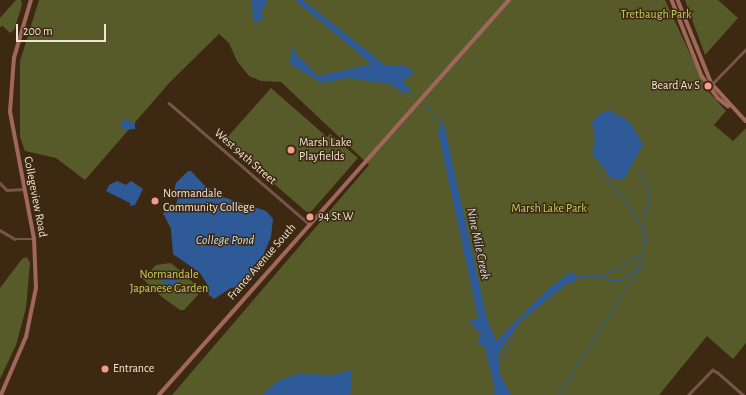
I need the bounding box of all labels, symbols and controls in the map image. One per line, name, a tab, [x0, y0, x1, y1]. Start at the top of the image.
park label: Tretbaugh Park	[621, 8, 691, 22]
scale bar	[18, 16, 108, 42]
text: 200 m	[23, 25, 53, 37]
place label: Beard Av S	[651, 79, 700, 93]
marker: Beard Av S	[703, 81, 713, 91]
street label: West 94th Street	[211, 126, 279, 188]
place label: Marsh Lake Playfields	[299, 136, 352, 164]
marker: Marsh Lake Playfields	[286, 145, 296, 155]
street label: Collegeview Road	[20, 155, 50, 239]
place label: Normandale Community College	[163, 187, 254, 215]
marker: Normandale Community College	[150, 196, 160, 206]
park label: Marsh Lake Park	[511, 202, 587, 216]
water label: Nine Mile Creek	[462, 207, 492, 281]
place label: 94 St W	[318, 210, 354, 224]
marker: 94 St W	[305, 212, 315, 222]
street label: France Avenue South	[225, 221, 299, 303]
water label: College Pond	[196, 233, 254, 249]
park label: Normandale Japanese Garden	[130, 268, 208, 296]
place label: Entrance	[113, 362, 154, 376]
marker: Entrance	[100, 364, 110, 374]

